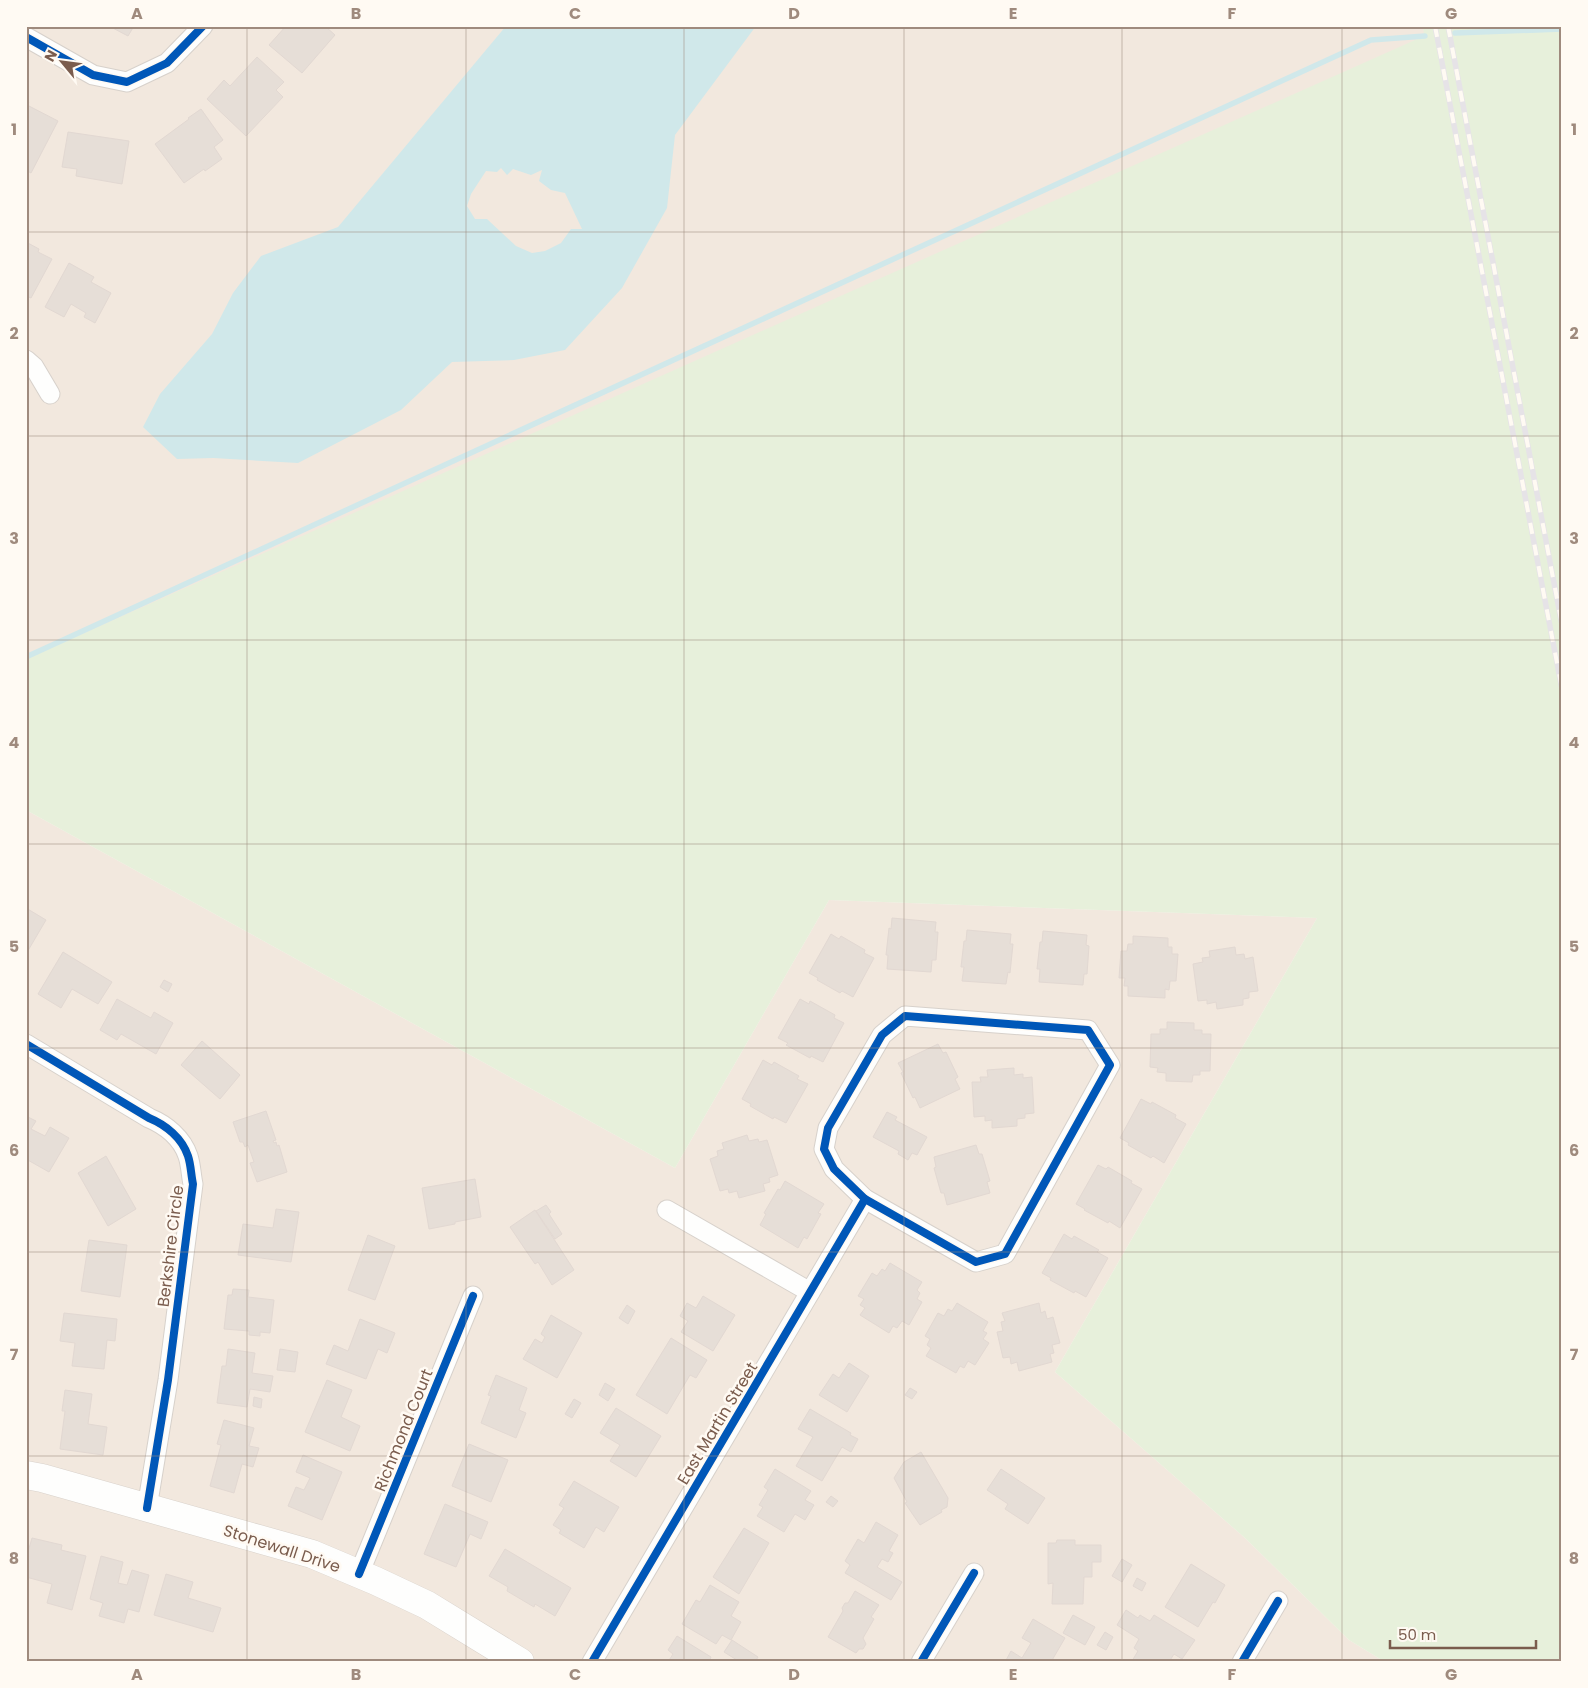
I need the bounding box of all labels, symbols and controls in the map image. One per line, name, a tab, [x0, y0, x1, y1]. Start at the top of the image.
text: A	[131, 2, 143, 25]
text: B	[351, 2, 361, 25]
text: C	[569, 2, 581, 25]
text: D	[788, 2, 800, 25]
text: E	[1009, 2, 1017, 25]
text: F	[1228, 2, 1237, 25]
text: G	[1445, 2, 1457, 25]
north arrow	[38, 38, 88, 88]
text: N	[39, 46, 62, 65]
text: 1	[11, 118, 17, 141]
text: 1	[1571, 118, 1577, 141]
text: 2	[9, 322, 19, 345]
text: 2	[1569, 322, 1579, 345]
text: 3	[9, 527, 19, 550]
text: 3	[1569, 527, 1579, 550]
text: 4	[9, 731, 20, 754]
text: 4	[1569, 731, 1580, 754]
text: 5	[9, 935, 19, 958]
text: 5	[1569, 935, 1579, 958]
text: 6	[9, 1139, 19, 1162]
text: 6	[1569, 1139, 1579, 1162]
street label: Berkshire Circle	[152, 1184, 189, 1308]
text: 7	[10, 1343, 19, 1366]
text: 7	[1570, 1343, 1579, 1366]
street label: East Martin Street	[672, 1358, 763, 1489]
street label: Richmond Court	[368, 1365, 439, 1495]
street label: Stonewall Drive	[220, 1519, 343, 1578]
text: 8	[9, 1547, 19, 1570]
text: 8	[1569, 1547, 1579, 1570]
scale bar	[1390, 1618, 1537, 1650]
text: 50 m	[1398, 1624, 1436, 1645]
text: A	[131, 1663, 143, 1686]
text: B	[351, 1663, 361, 1686]
text: C	[569, 1663, 581, 1686]
text: D	[788, 1663, 800, 1686]
text: E	[1009, 1663, 1017, 1686]
text: F	[1228, 1663, 1237, 1686]
text: G	[1445, 1663, 1457, 1686]

